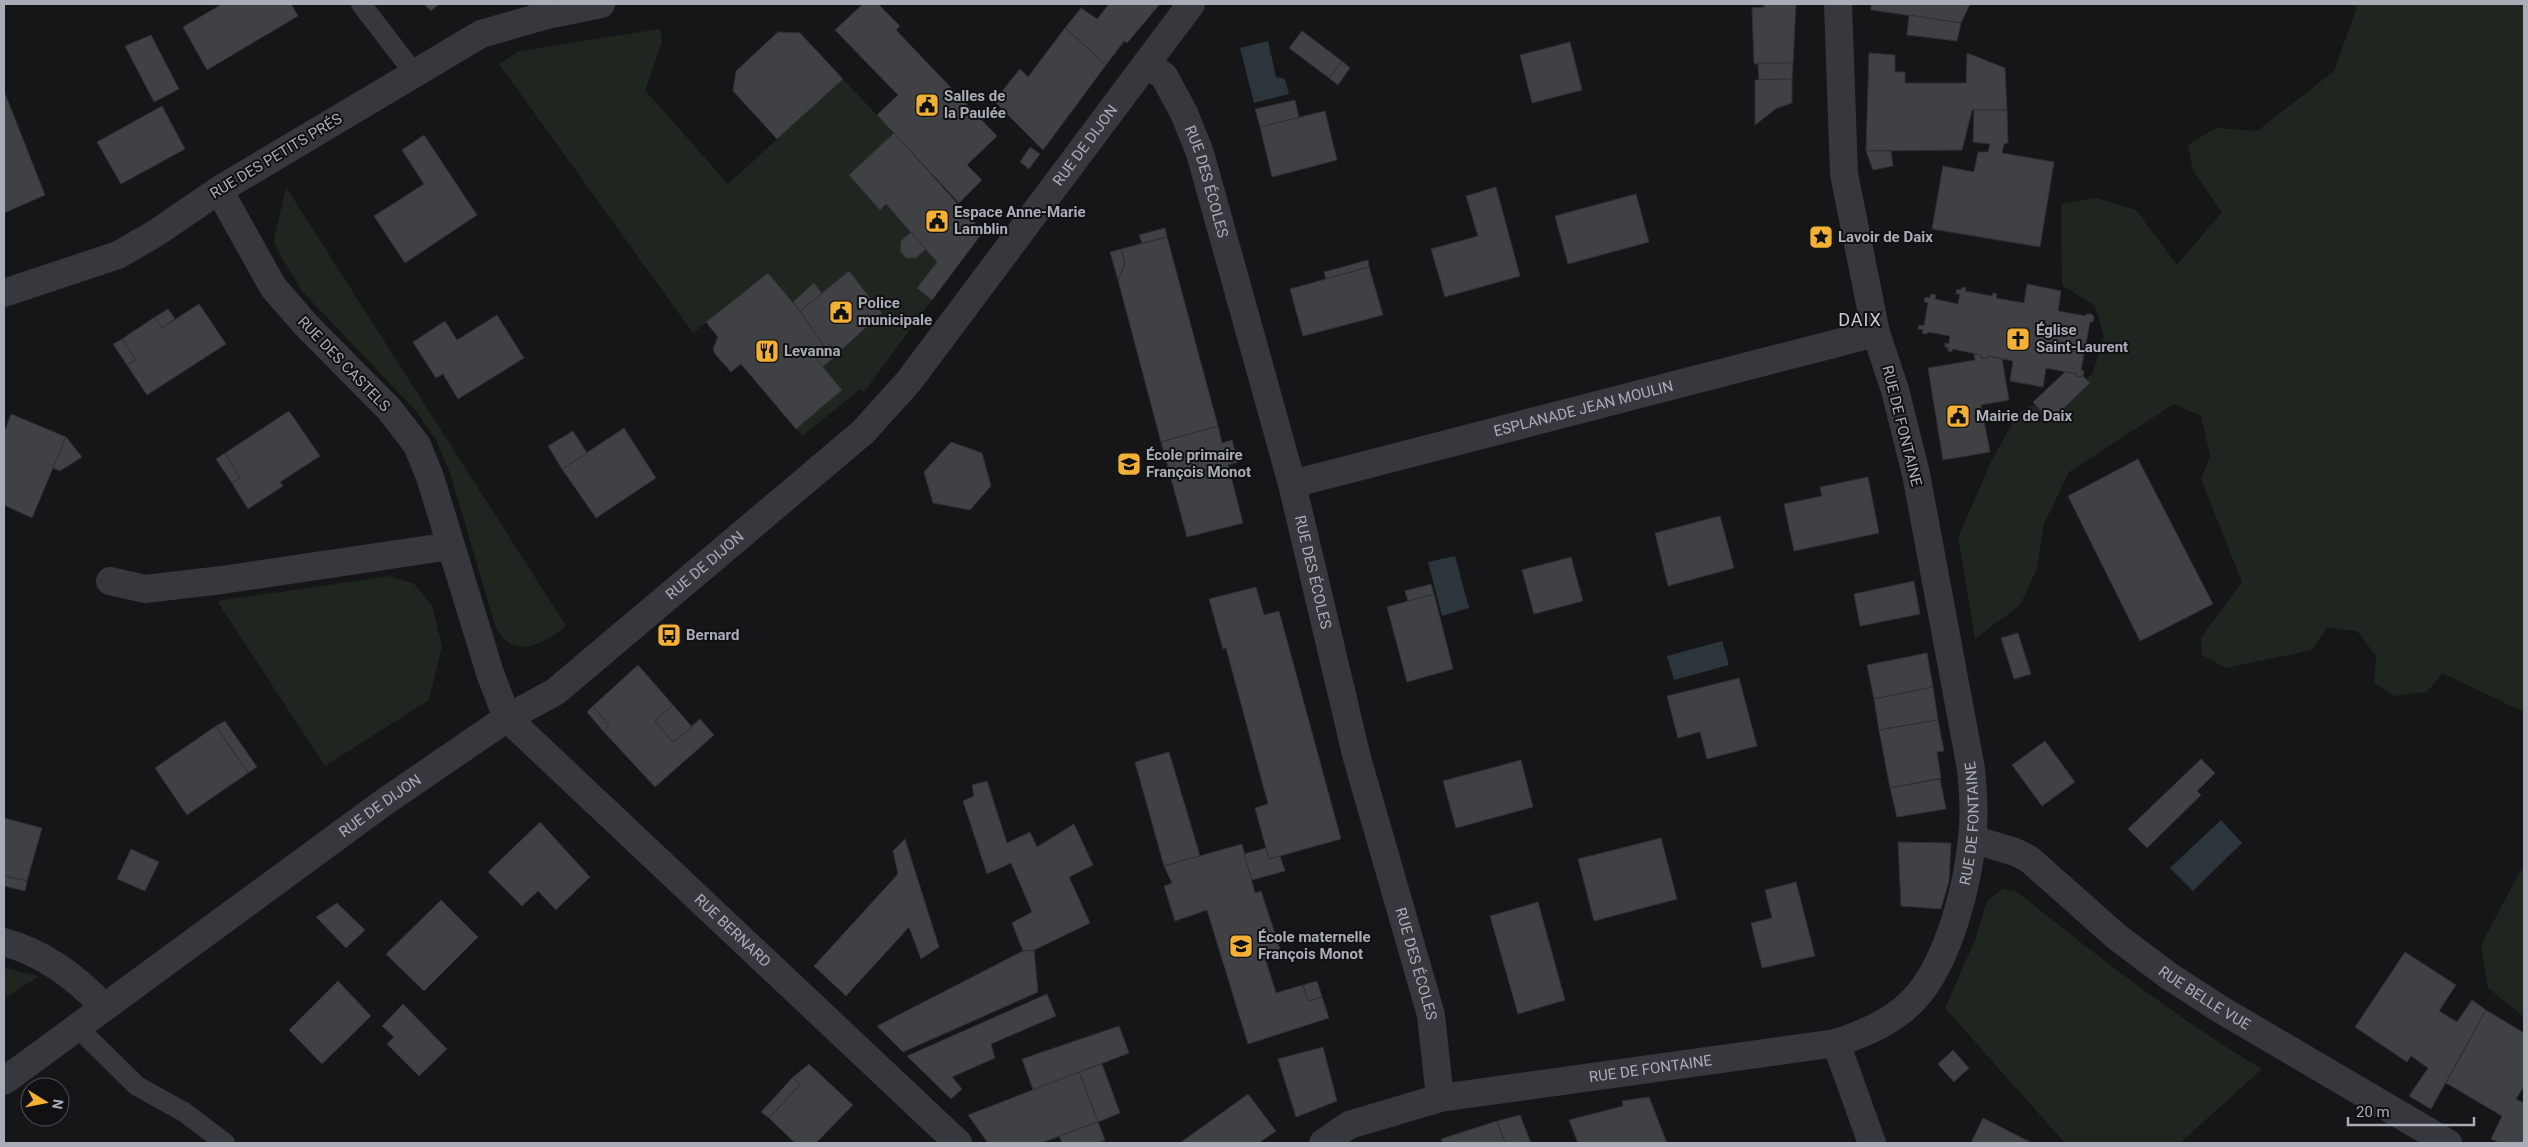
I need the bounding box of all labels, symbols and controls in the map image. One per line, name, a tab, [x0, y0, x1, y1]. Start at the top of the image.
place label: Salles de la Paulée	[944, 87, 1006, 122]
public building icon: Salles de la Paulée	[914, 92, 940, 118]
street label: RUE DE DIJON	[1049, 101, 1121, 189]
street label: RUE DES PETITS PRÉS	[207, 109, 345, 203]
street label: RUE DES ÉCOLES	[1181, 123, 1232, 240]
place label: Espace Anne-Marie Lamblin	[954, 203, 1086, 238]
public building icon: Espace Anne-Marie Lamblin	[924, 208, 950, 234]
place icon: Lavoir de Daix	[1808, 224, 1834, 250]
place label: Lavoir de Daix	[1838, 228, 1933, 246]
place label: Police municipale	[858, 294, 932, 329]
public building icon: Police municipale	[828, 299, 854, 325]
district label: DAIX	[1838, 309, 1882, 330]
street label: RUE DES CASTELS	[294, 313, 394, 415]
place label: Église Saint-Laurent	[2036, 321, 2128, 356]
church icon: Église Saint-Laurent	[2005, 326, 2031, 352]
restaurant icon: Levanna	[754, 338, 780, 364]
place label: Levanna	[784, 342, 840, 360]
street label: RUE DE FONTAINE	[1878, 364, 1926, 489]
street label: ESPLANADE JEAN MOULIN	[1492, 377, 1675, 440]
public building icon: Mairie de Daix	[1945, 403, 1971, 429]
place label: Mairie de Daix	[1976, 407, 2072, 425]
place label: École primaire François Monot	[1146, 446, 1251, 481]
school or university icon: École primaire François Monot	[1116, 451, 1142, 477]
street label: RUE DES ÉCOLES	[1291, 514, 1335, 631]
street label: RUE DE DIJON	[662, 528, 748, 604]
bus stop icon: Bernard	[656, 622, 682, 648]
place label: Bernard	[686, 626, 739, 644]
street label: RUE DE FONTAINE	[1956, 760, 1983, 887]
street label: RUE DE DIJON	[335, 771, 425, 841]
street label: RUE BERNARD	[691, 890, 774, 971]
street label: RUE DES ÉCOLES	[1391, 905, 1440, 1021]
place label: École maternelle François Monot	[1258, 928, 1371, 963]
school or university icon: École maternelle François Monot	[1228, 933, 1254, 959]
street label: RUE BELLE VUE	[2155, 962, 2254, 1034]
street label: RUE DE FONTAINE	[1588, 1051, 1714, 1086]
north arrow	[20, 1077, 70, 1127]
scale bar	[2348, 1094, 2474, 1126]
text: N	[49, 1098, 67, 1111]
text: 20 m	[2356, 1103, 2390, 1121]

